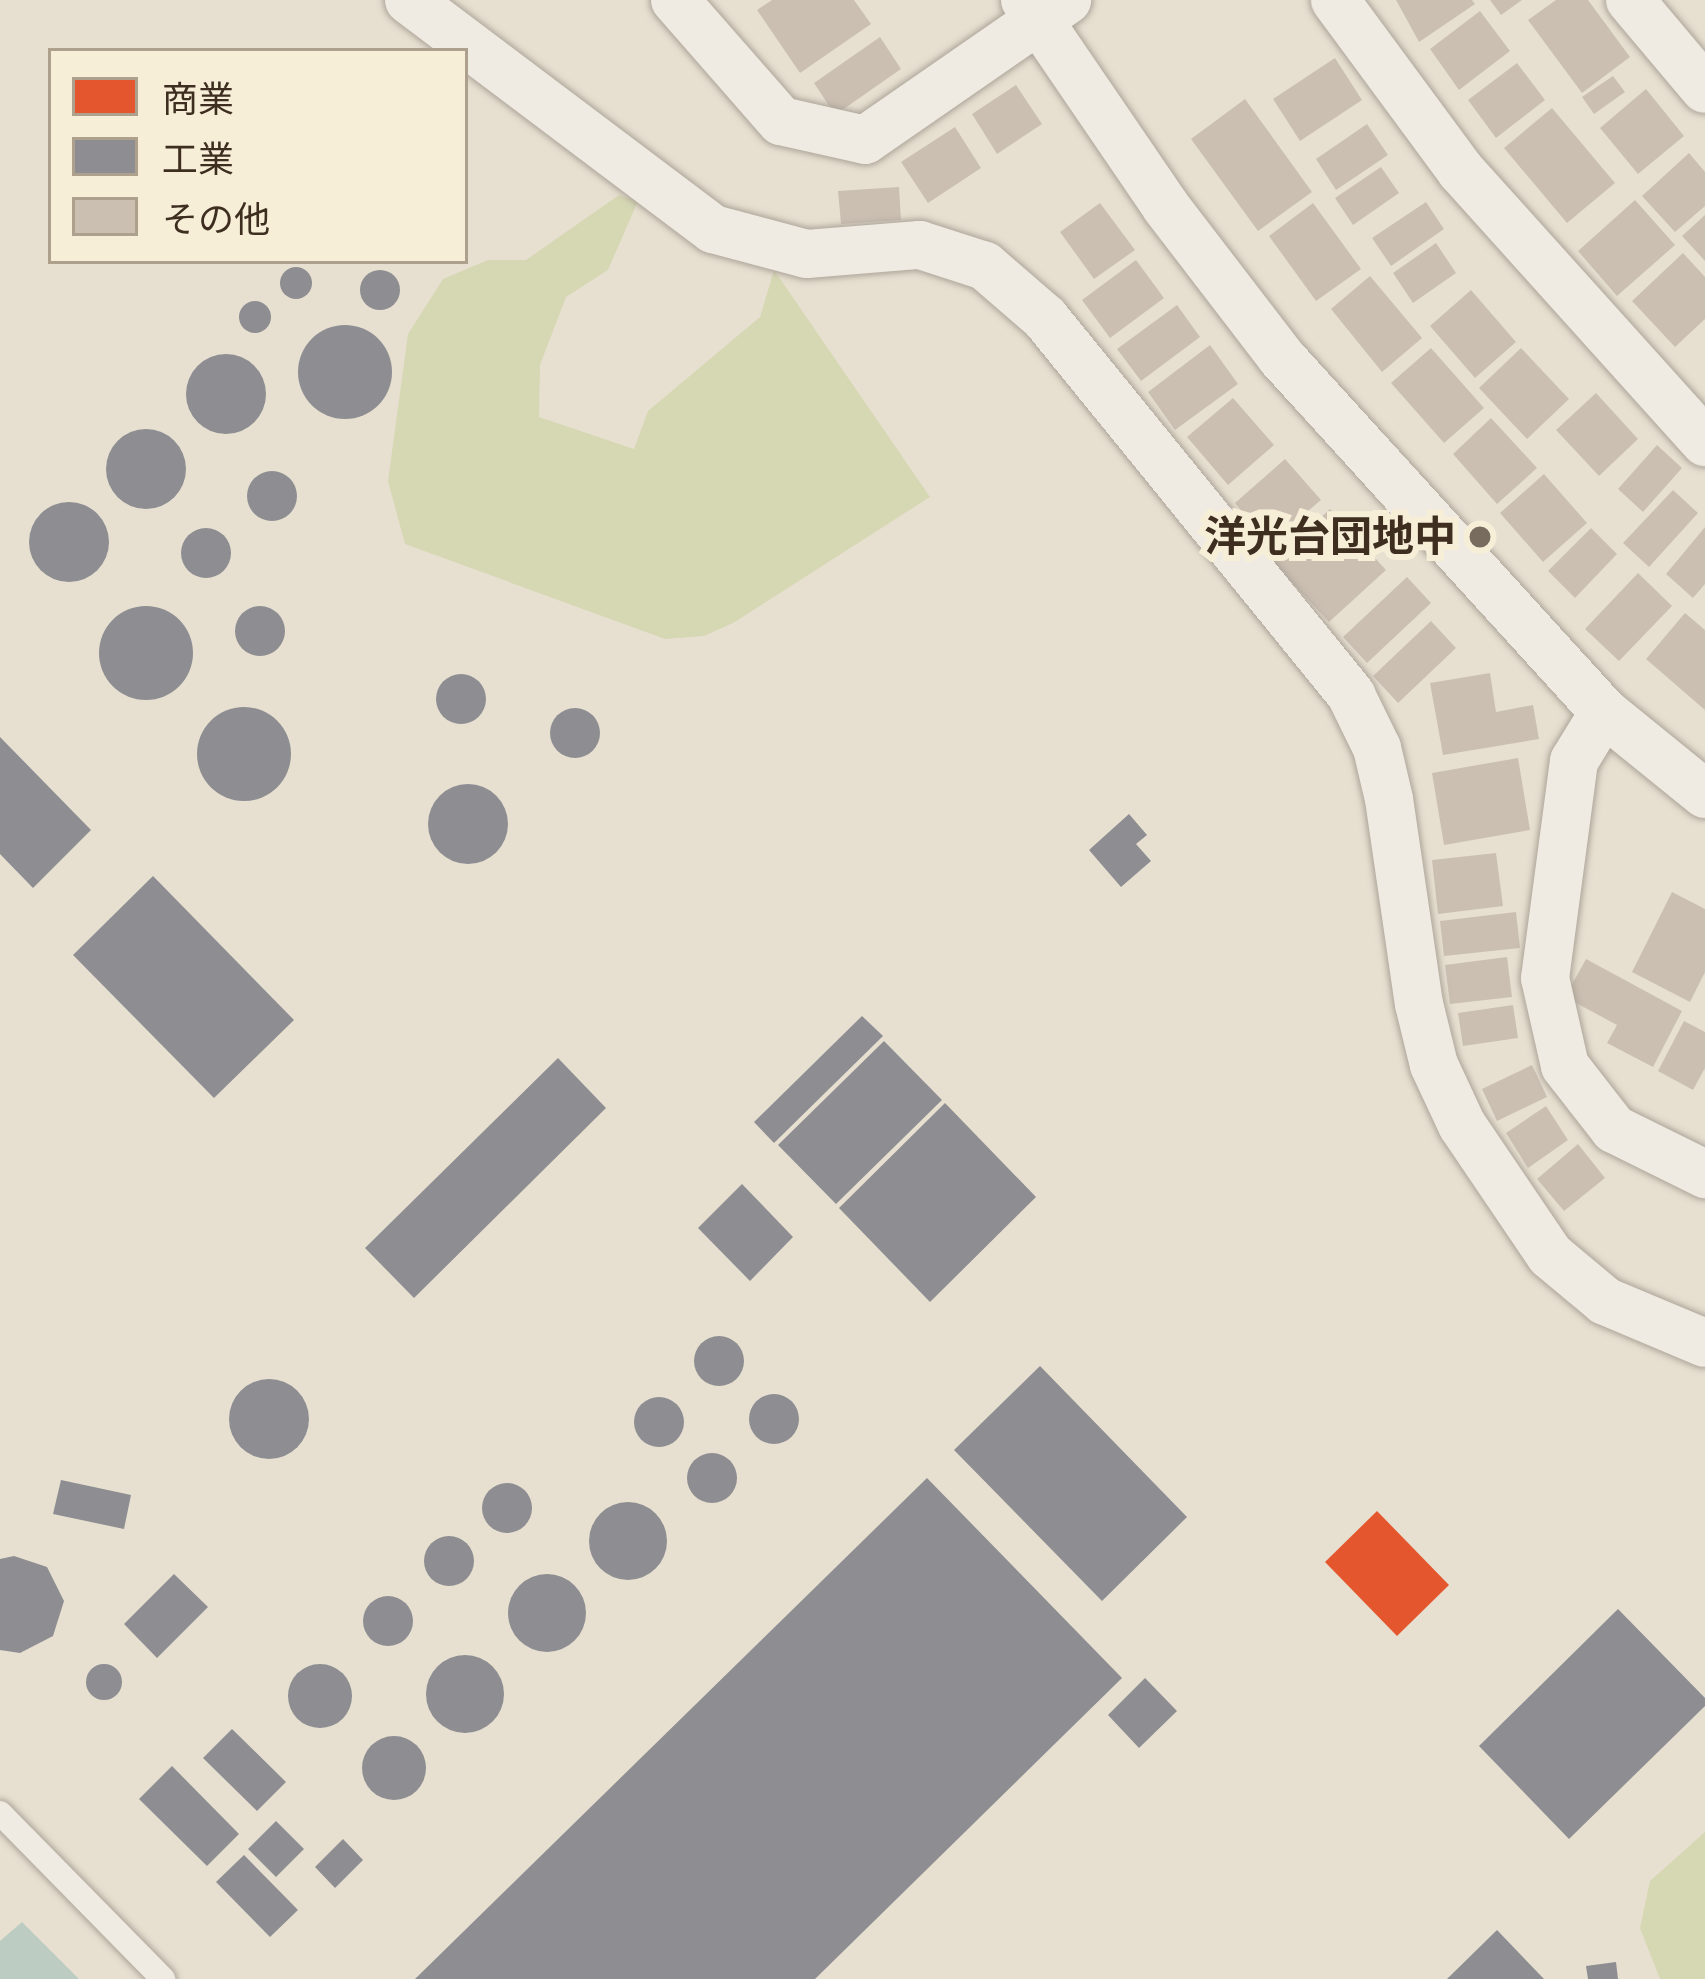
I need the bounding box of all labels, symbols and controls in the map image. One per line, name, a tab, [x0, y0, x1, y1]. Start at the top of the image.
legend	[48, 48, 468, 264]
text: 商業	[162, 79, 234, 121]
text: 工業	[162, 139, 234, 181]
text: その他	[162, 199, 270, 241]
place label: 洋光台団地中	[1204, 512, 1456, 562]
marker: 洋光台団地中	[1467, 524, 1493, 550]

